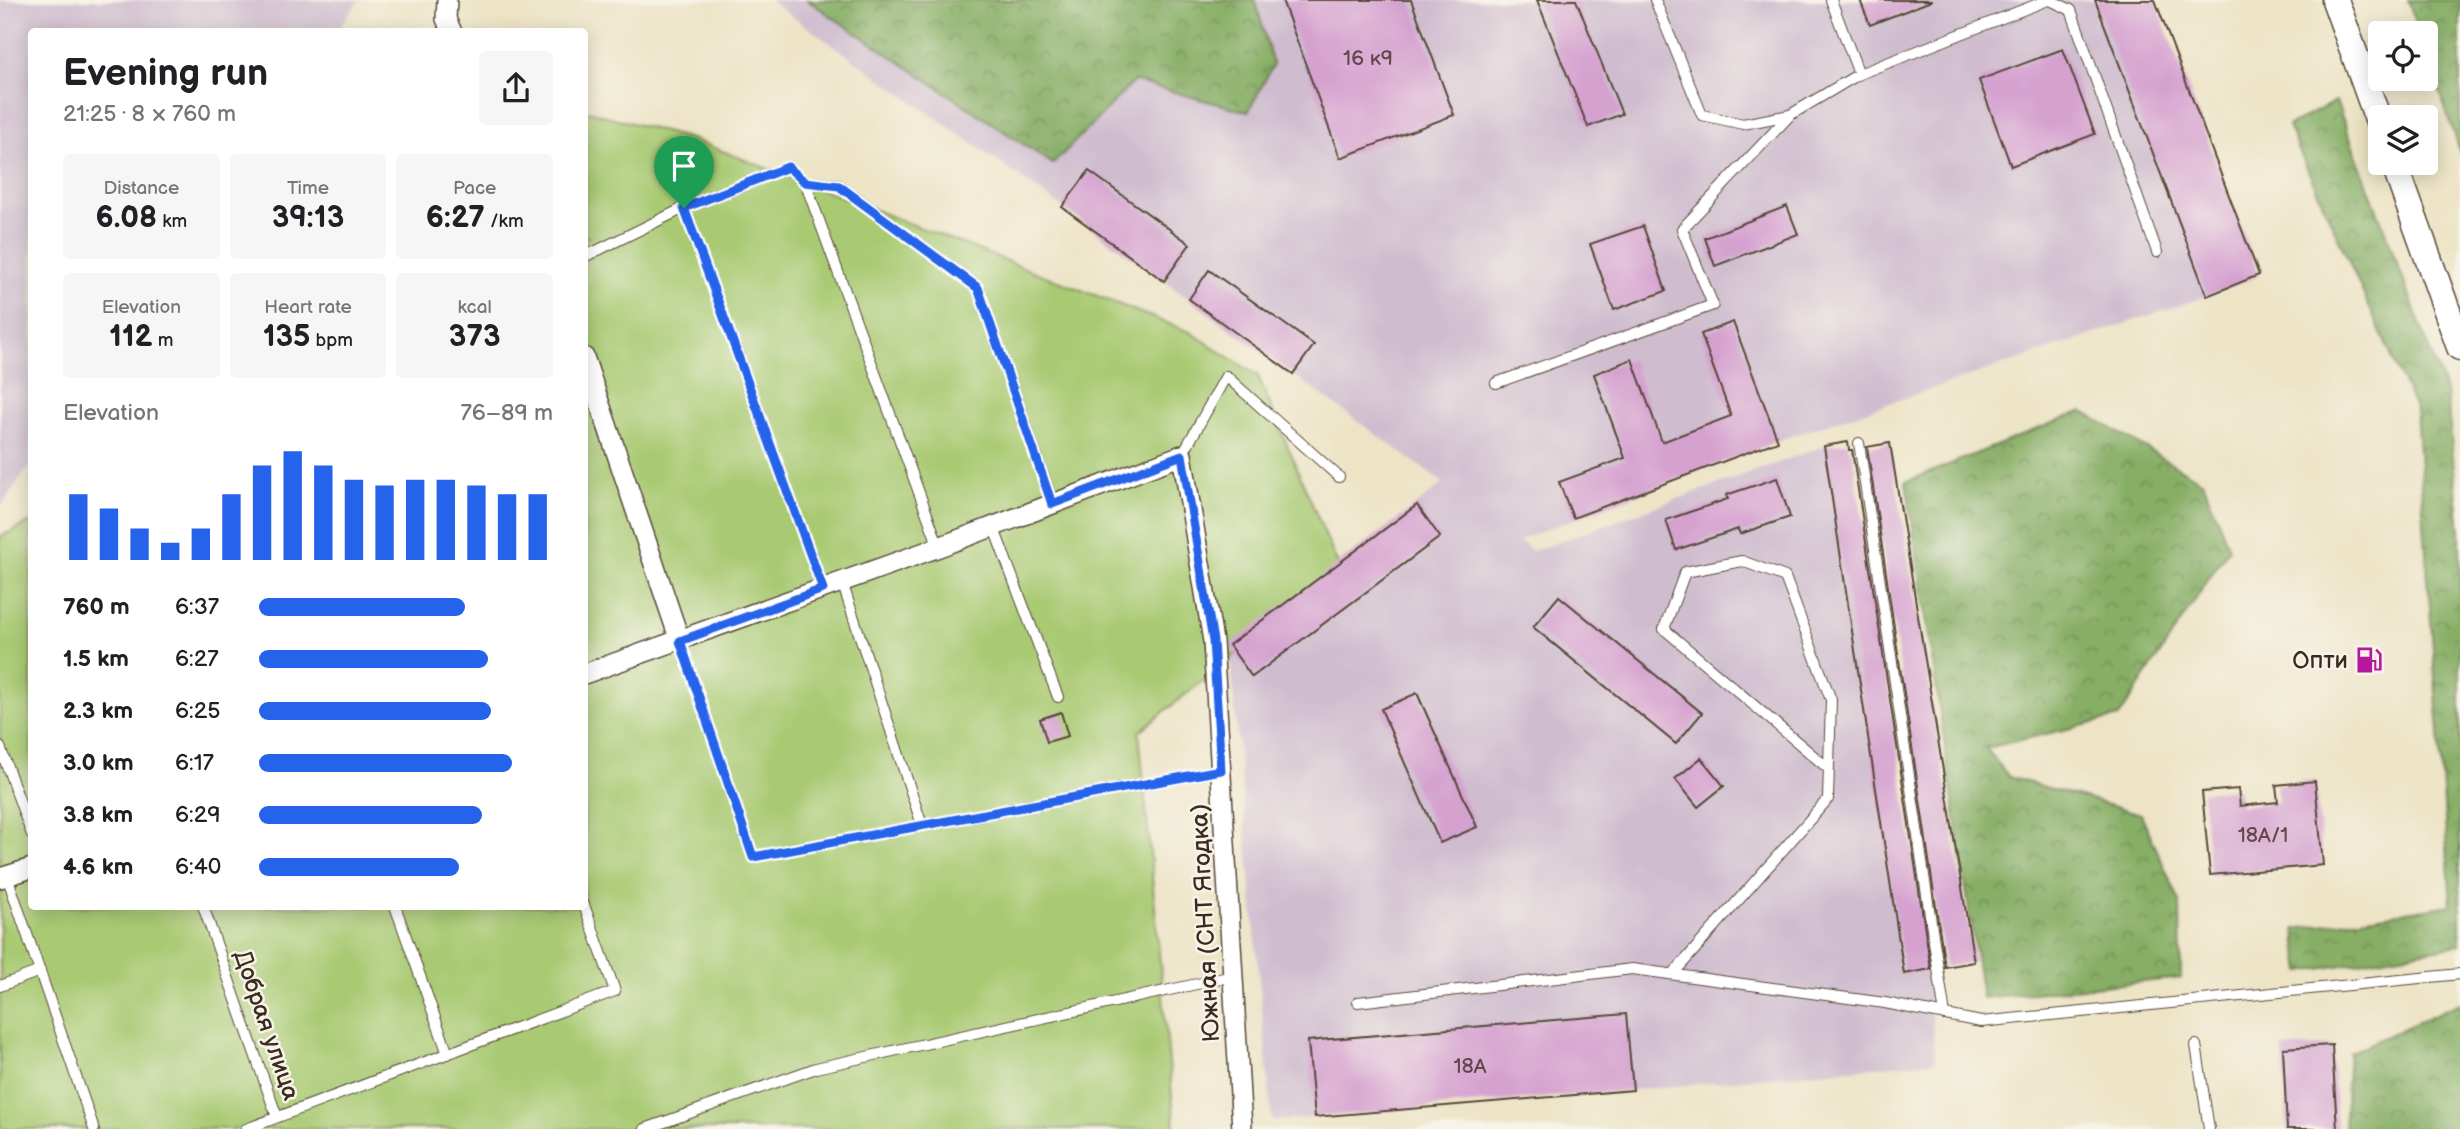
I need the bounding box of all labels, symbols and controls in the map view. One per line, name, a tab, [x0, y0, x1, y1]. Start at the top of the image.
map controls	[2368, 21, 2438, 175]
button: locate	[2368, 21, 2438, 91]
house number: 16 к9	[1343, 46, 1393, 71]
text: Evening run	[63, 51, 268, 96]
button: share	[479, 51, 553, 125]
text: 21:25 · 8 × 760 m	[63, 100, 236, 128]
button: layers	[2368, 105, 2438, 175]
pin	[654, 136, 714, 208]
icon: arrive	[665, 147, 703, 185]
text: Distance	[103, 177, 179, 200]
text: Time	[287, 177, 329, 200]
text: Pace	[453, 177, 496, 200]
text: 6.08	[96, 200, 157, 236]
text: 39:13	[272, 200, 344, 236]
text: 6:27	[426, 200, 485, 236]
text: km	[157, 210, 187, 233]
text: /km	[485, 210, 524, 233]
text: Elevation	[102, 296, 181, 319]
text: Heart rate	[264, 296, 352, 319]
text: kcal	[458, 296, 492, 319]
text: 112	[109, 319, 153, 355]
text: 135	[263, 319, 310, 355]
text: 373	[449, 319, 500, 355]
text: m	[153, 329, 173, 352]
text: bpm	[310, 329, 353, 352]
text: Elevation	[63, 399, 159, 427]
text: 76–89 m	[461, 399, 553, 427]
text: 760 m	[63, 593, 130, 621]
text: 6:37	[175, 593, 219, 621]
text: 1.5 km	[63, 645, 129, 673]
text: 6:27	[175, 645, 219, 673]
fuel station icon: Опти	[2354, 645, 2384, 675]
place label: Опти	[2292, 646, 2348, 675]
text: 2.3 km	[63, 697, 133, 725]
text: 6:25	[175, 697, 220, 725]
text: 3.0 km	[63, 749, 134, 777]
text: 6:17	[175, 749, 214, 777]
text: 3.8 km	[63, 801, 133, 829]
text: 6:29	[175, 801, 221, 829]
street label: Южная (СНТ Ягодка)	[1185, 803, 1226, 1043]
house number: 18А/1	[2238, 823, 2288, 848]
text: 4.6 km	[63, 853, 133, 881]
text: 6:40	[175, 853, 221, 881]
street label: Добрая улица	[227, 946, 306, 1104]
house number: 18А	[1453, 1054, 1487, 1079]

